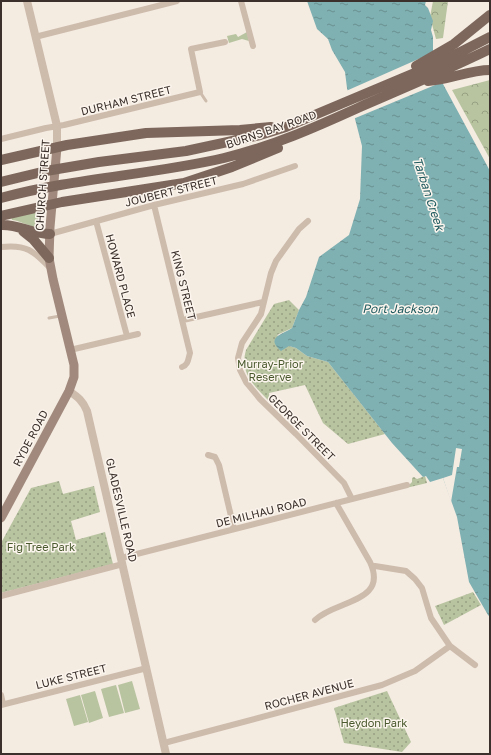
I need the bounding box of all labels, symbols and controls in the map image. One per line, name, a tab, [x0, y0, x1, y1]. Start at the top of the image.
street label: DURHAM STREET	[79, 82, 173, 118]
street label: BURNS BAY ROAD	[224, 107, 318, 151]
street label: CHURCH STREET	[32, 139, 52, 231]
water label: Tarban Creek	[410, 156, 448, 234]
street label: JOUBERT STREET	[123, 173, 219, 209]
street label: HOWARD PLACE	[103, 232, 139, 320]
street label: KING STREET	[169, 249, 199, 321]
water label: Port Jackson	[362, 301, 438, 316]
park label: Murray-Prior Reserve	[237, 357, 304, 383]
street label: GEORGE STREET	[266, 391, 338, 463]
street label: RYDE ROAD	[10, 407, 50, 468]
street label: GLADESVILLE ROAD	[104, 457, 140, 564]
street label: DE MILHAU ROAD	[214, 494, 308, 530]
park label: Fig Tree Park	[7, 540, 75, 553]
street label: LUKE STREET	[34, 661, 108, 691]
street label: ROCHER AVENUE	[263, 676, 355, 712]
park label: Heydon Park	[340, 716, 408, 729]

